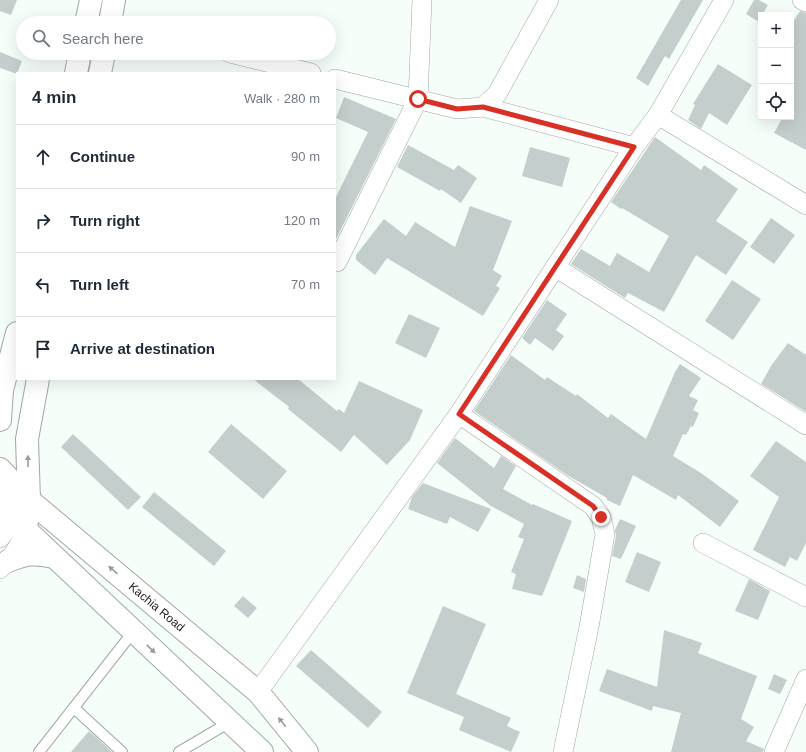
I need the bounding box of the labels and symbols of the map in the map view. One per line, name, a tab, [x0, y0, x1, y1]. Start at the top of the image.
route start	[409, 90, 427, 108]
one-way arrow	[25, 455, 32, 467]
route end	[592, 508, 610, 526]
one-way arrow	[107, 565, 118, 574]
street label: Kachia Road	[126, 580, 187, 634]
one-way arrow	[147, 644, 156, 653]
one-way arrow	[278, 716, 287, 727]

